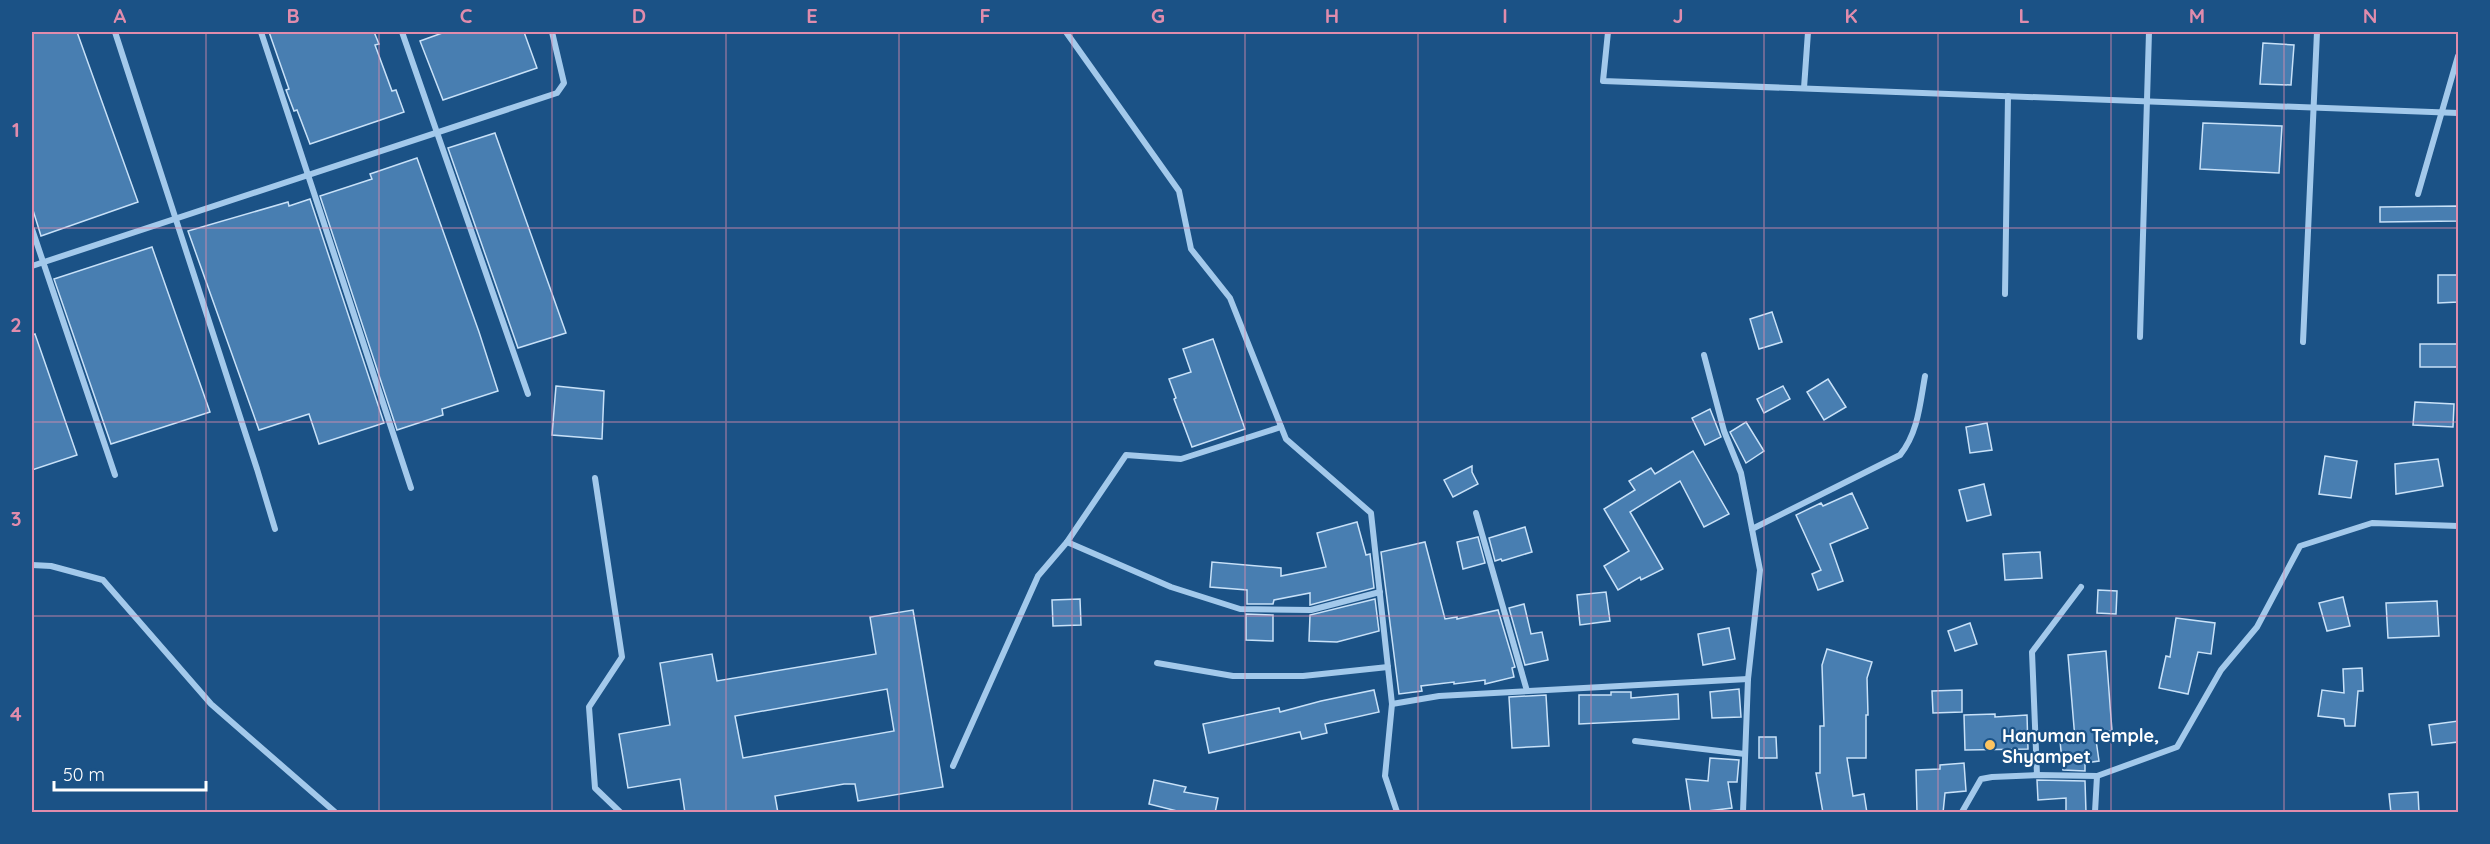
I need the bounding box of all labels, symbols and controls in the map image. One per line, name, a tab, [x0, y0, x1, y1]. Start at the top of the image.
text: A	[114, 3, 127, 28]
text: B	[286, 3, 300, 28]
text: C	[460, 3, 473, 28]
text: D	[632, 3, 646, 28]
text: E	[806, 3, 818, 28]
text: F	[979, 3, 991, 28]
text: G	[1151, 3, 1165, 28]
text: H	[1325, 3, 1339, 28]
text: I	[1502, 3, 1508, 28]
text: J	[1672, 3, 1684, 28]
text: K	[1844, 3, 1858, 28]
text: L	[2018, 3, 2030, 28]
text: M	[2189, 3, 2205, 28]
text: N	[2363, 3, 2377, 28]
text: 1	[12, 117, 20, 142]
text: 2	[10, 312, 22, 337]
text: 3	[11, 506, 21, 531]
text: 4	[10, 701, 22, 726]
place label: Hanuman Temple, Shyampet	[2002, 724, 2159, 768]
marker: Hanuman Temple, Shyampet	[1983, 738, 1997, 752]
scale bar	[54, 754, 206, 792]
text: 50 m	[63, 763, 105, 786]

